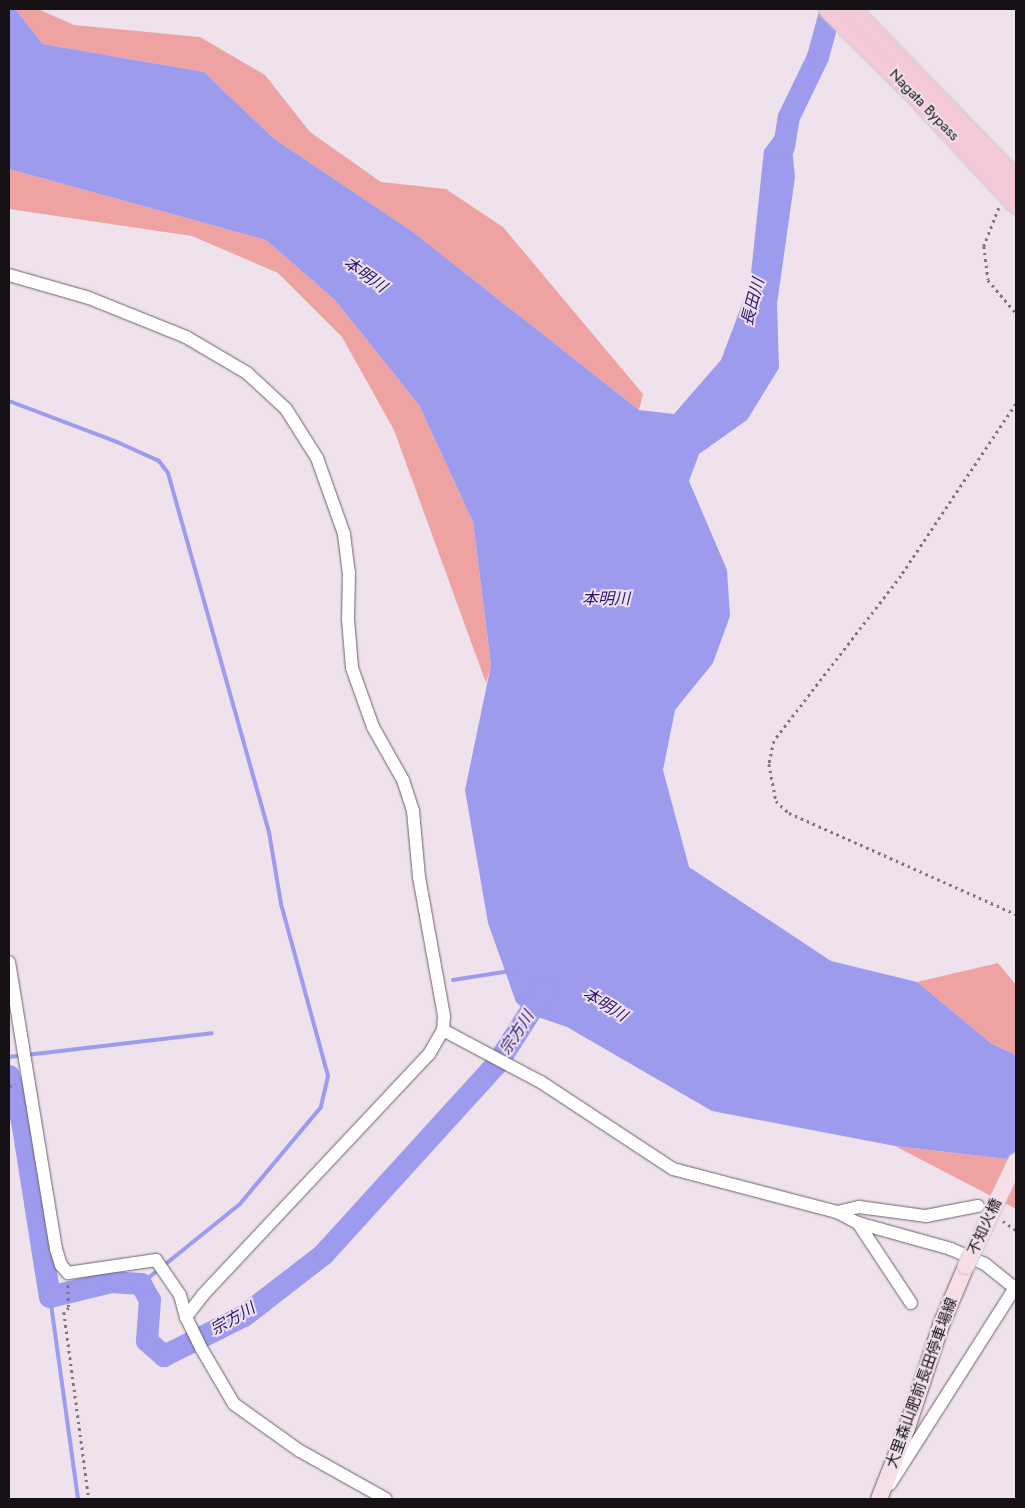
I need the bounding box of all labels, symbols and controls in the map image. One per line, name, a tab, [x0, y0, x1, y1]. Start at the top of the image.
street label: Nagata Bypass	[885, 65, 963, 145]
water label: 本明川	[340, 253, 390, 297]
water label: 長田川	[738, 276, 768, 328]
water label: 本明川	[582, 589, 630, 609]
water label: 本明川	[580, 984, 630, 1026]
water label: 宗方川	[496, 1008, 538, 1058]
street label: 不知火橋	[964, 1196, 1006, 1258]
street label: 大里森山肥前長田停車場線	[883, 1295, 961, 1471]
water label: 宗方川	[207, 1299, 259, 1339]

